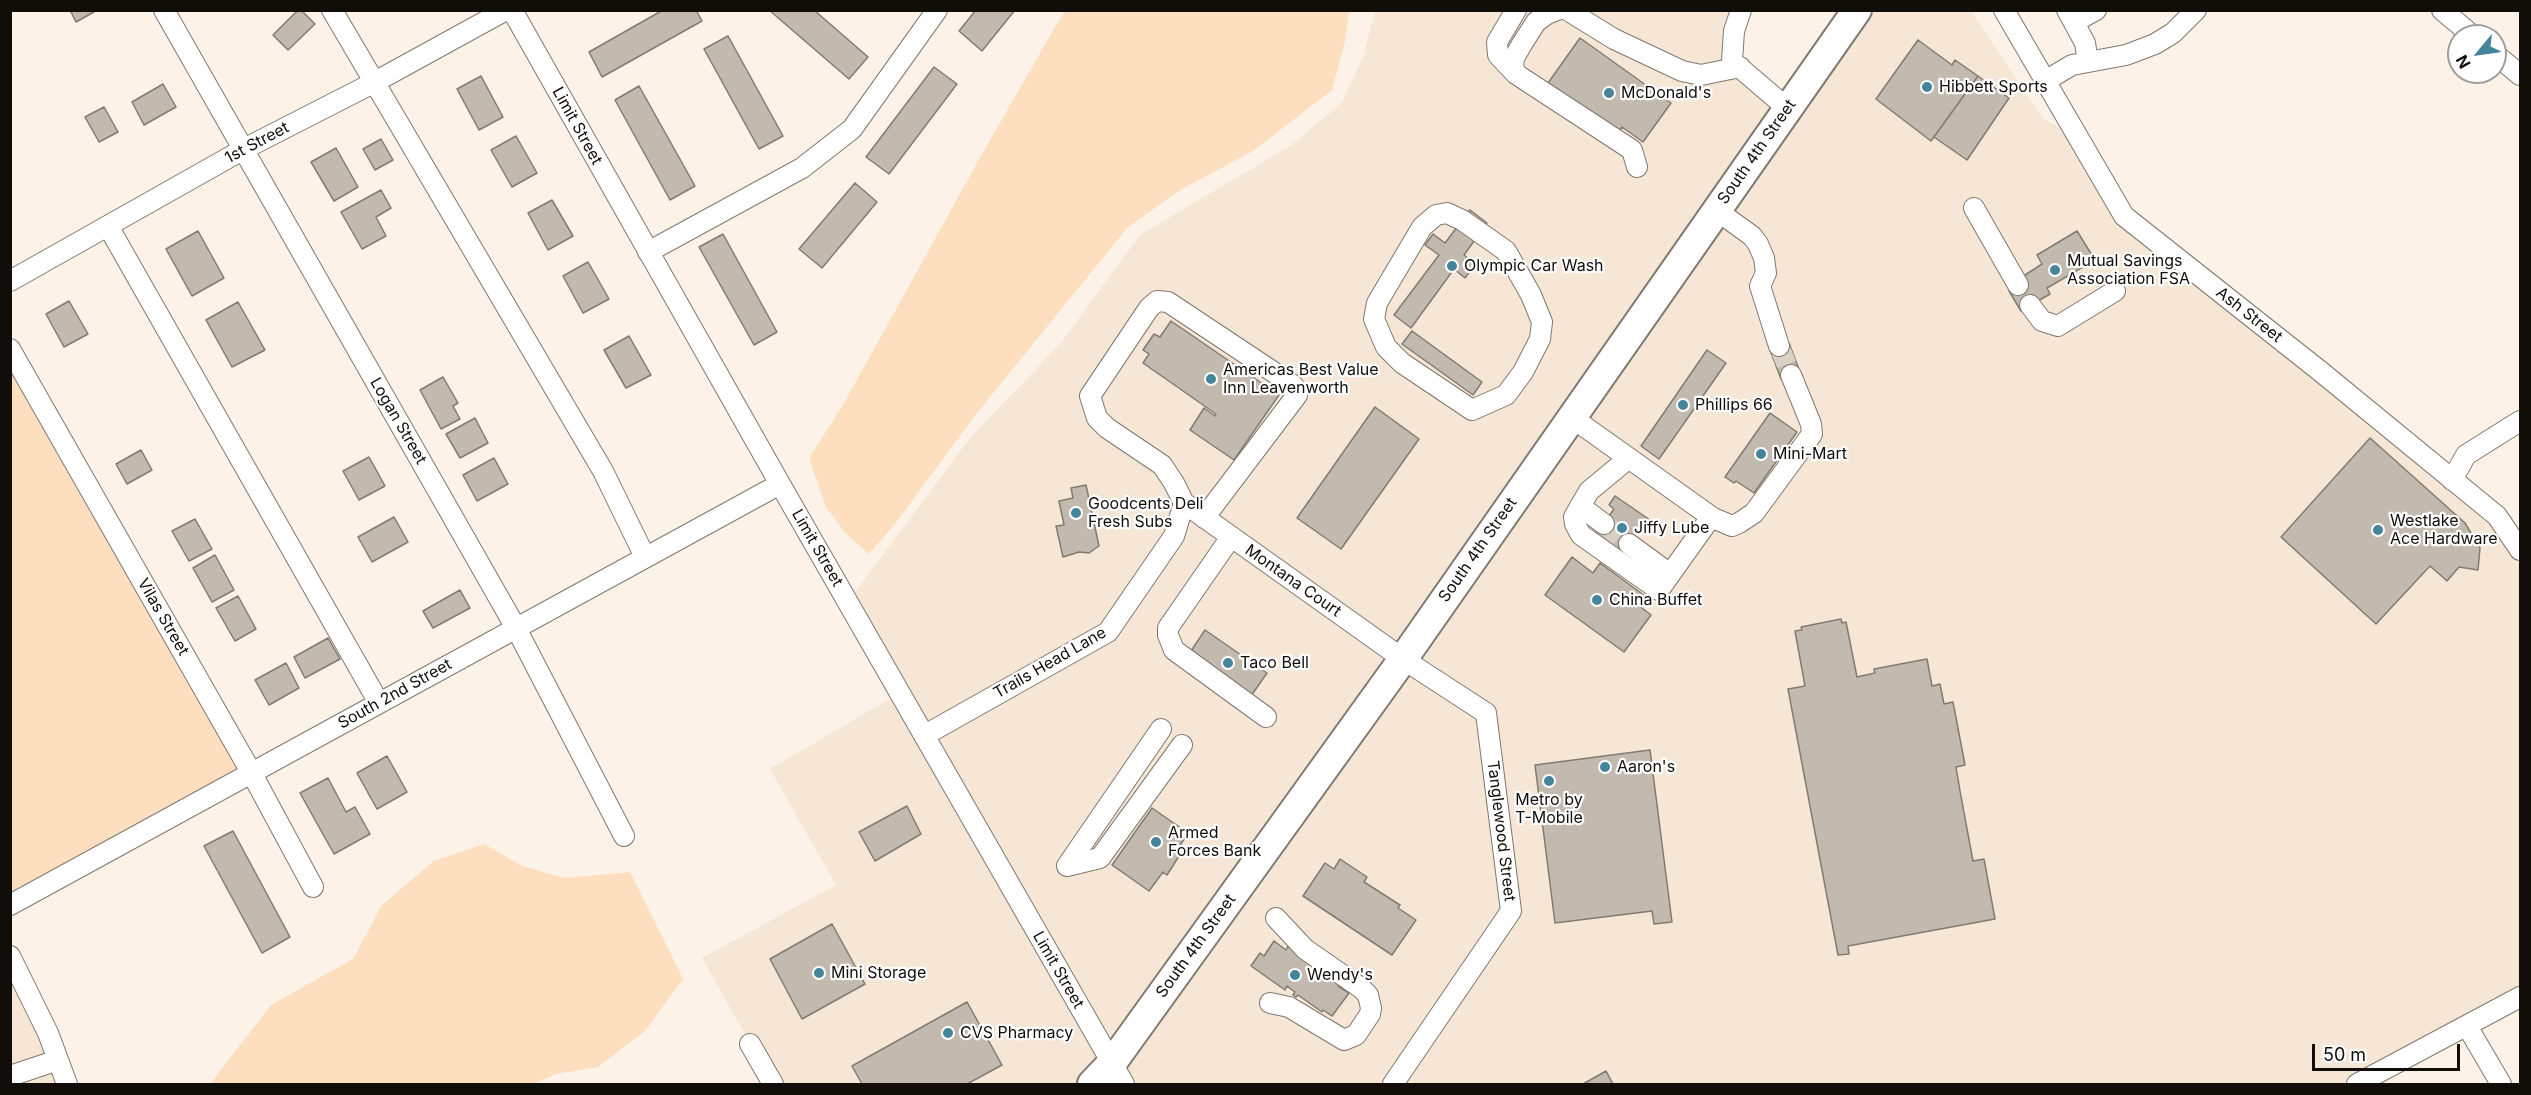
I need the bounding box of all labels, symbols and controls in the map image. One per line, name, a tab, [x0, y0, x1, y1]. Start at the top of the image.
north arrow	[2447, 24, 2507, 84]
text: N	[2451, 52, 2475, 72]
place label: Hibbett Sports	[1939, 77, 2048, 97]
marker: Hibbett Sports	[1920, 80, 1934, 94]
place label: McDonald's	[1621, 83, 1711, 103]
street label: Limit Street	[548, 84, 606, 168]
marker: McDonald's	[1602, 86, 1616, 100]
street label: South 4th Street	[1714, 96, 1800, 208]
street label: 1st Street	[222, 118, 292, 168]
place label: Mutual Savings Association FSA	[2067, 251, 2190, 289]
place label: Olympic Car Wash	[1464, 256, 1604, 276]
marker: Olympic Car Wash	[1445, 259, 1459, 273]
marker: Mutual Savings Association FSA	[2048, 263, 2062, 277]
street label: Ash Street	[2212, 283, 2286, 347]
place label: Americas Best Value Inn Leavenworth	[1223, 360, 1379, 398]
marker: Americas Best Value Inn Leavenworth	[1204, 372, 1218, 386]
street label: Logan Street	[366, 374, 430, 468]
place label: Phillips 66	[1695, 395, 1773, 415]
marker: Phillips 66	[1676, 398, 1690, 412]
place label: Mini-Mart	[1773, 444, 1847, 464]
marker: Mini-Mart	[1754, 447, 1768, 461]
place label: Goodcents Deli Fresh Subs	[1088, 494, 1203, 532]
street label: South 4th Street	[1435, 494, 1521, 606]
street label: Limit Street	[787, 506, 847, 590]
marker: Goodcents Deli Fresh Subs	[1069, 506, 1083, 520]
place label: Westlake Ace Hardware	[2390, 511, 2498, 549]
place label: Jiffy Lube	[1634, 518, 1709, 538]
marker: Jiffy Lube	[1615, 521, 1629, 535]
marker: Westlake Ace Hardware	[2371, 523, 2385, 537]
street label: Montana Court	[1241, 541, 1345, 621]
street label: Vilas Street	[133, 575, 193, 659]
place label: China Buffet	[1609, 590, 1702, 610]
marker: China Buffet	[1590, 593, 1604, 607]
street label: Trails Head Lane	[990, 623, 1110, 703]
place label: Taco Bell	[1240, 653, 1309, 673]
street label: South 2nd Street	[335, 655, 455, 733]
marker: Taco Bell	[1221, 656, 1235, 670]
place label: Aaron's	[1617, 757, 1675, 777]
street label: Tanglewood Street	[1483, 759, 1519, 903]
marker: Aaron's	[1598, 760, 1612, 774]
marker: Metro by T-Mobile	[1542, 774, 1556, 788]
place label: Metro by T-Mobile	[1515, 790, 1583, 828]
place label: Armed Forces Bank	[1168, 823, 1261, 861]
marker: Armed Forces Bank	[1149, 835, 1163, 849]
street label: South 4th Street	[1152, 891, 1240, 1001]
street label: Limit Street	[1028, 928, 1088, 1012]
place label: Mini Storage	[831, 963, 926, 983]
place label: Wendy's	[1307, 965, 1373, 985]
marker: Mini Storage	[812, 966, 826, 980]
marker: Wendy's	[1288, 968, 1302, 982]
place label: CVS Pharmacy	[960, 1023, 1073, 1043]
marker: CVS Pharmacy	[941, 1026, 955, 1040]
scale bar	[2315, 1032, 2464, 1070]
text: 50 m	[2323, 1044, 2366, 1065]

